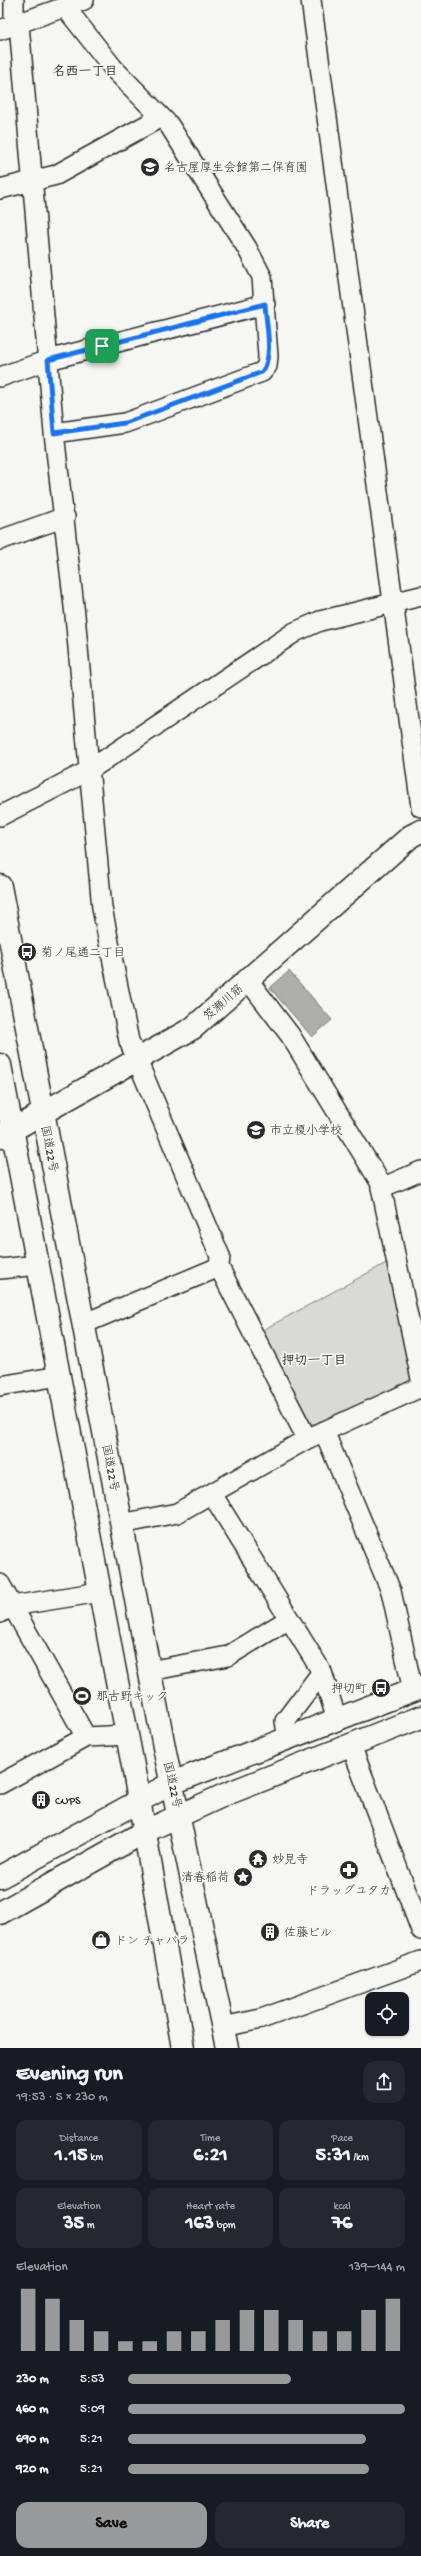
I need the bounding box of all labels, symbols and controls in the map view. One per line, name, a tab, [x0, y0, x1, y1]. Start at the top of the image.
district label: 名西一丁目	[52, 64, 118, 80]
school or university icon: 名古屋厚生会館第二保育園	[139, 156, 161, 178]
place label: 名古屋厚生会館第二保育園	[164, 161, 308, 176]
pin	[85, 329, 119, 363]
icon: arrive	[91, 335, 113, 357]
bus stop icon: 菊ノ尾通二丁目	[16, 941, 38, 963]
place label: 菊ノ尾通二丁目	[41, 946, 125, 961]
street label: 笈瀬川筋	[201, 982, 247, 1025]
school or university icon: 市立榎小学校	[245, 1119, 267, 1141]
street label: 国道22号	[37, 1124, 60, 1174]
place label: 市立榎小学校	[270, 1124, 342, 1139]
district label: 押切一丁目	[281, 1353, 347, 1369]
street label: 国道22号	[98, 1443, 121, 1493]
bus stop icon: 押切町	[370, 1677, 392, 1699]
place label: 押切町	[331, 1682, 367, 1697]
sports icon: 那古野キック	[71, 1685, 93, 1707]
place label: 那古野キック	[96, 1690, 168, 1705]
street label: 国道22号	[159, 1760, 184, 1810]
building icon: CUPS	[30, 1789, 52, 1811]
place label: CUPS	[55, 1795, 81, 1809]
temple icon: 妙見寺	[247, 1848, 269, 1870]
place label: 妙見寺	[272, 1853, 308, 1868]
pharmacy icon: ドラッグユタカ	[338, 1859, 360, 1881]
place icon: 清春稲荷	[232, 1866, 254, 1888]
place label: 清春稲荷	[181, 1871, 229, 1886]
place label: ドラッグユタカ	[307, 1884, 391, 1899]
building icon: 佐藤ビル	[259, 1921, 281, 1943]
place label: 佐藤ビル	[284, 1926, 332, 1941]
shop icon: ドン チャバラ	[90, 1929, 112, 1951]
place label: ドン チャバラ	[115, 1935, 190, 1949]
map controls	[365, 1992, 409, 2036]
button: locate	[365, 1992, 409, 2036]
button: share	[363, 2061, 405, 2103]
text: Evening run	[16, 2062, 123, 2088]
text: 19:53 · 5 × 230 m	[16, 2090, 108, 2105]
text: Distance	[59, 2133, 98, 2145]
text: Time	[200, 2133, 221, 2145]
text: Pace	[331, 2133, 353, 2145]
text: 1.15	[55, 2145, 88, 2168]
text: 6:21	[193, 2145, 228, 2168]
text: 5:31	[316, 2145, 351, 2168]
text: km	[88, 2152, 103, 2164]
text: /km	[351, 2152, 369, 2164]
text: Elevation	[57, 2201, 101, 2213]
text: Heart rate	[186, 2201, 235, 2213]
text: kcal	[334, 2201, 351, 2213]
text: 35	[63, 2213, 84, 2236]
text: 163	[185, 2213, 214, 2236]
text: 76	[332, 2213, 352, 2236]
text: m	[84, 2220, 94, 2232]
text: bpm	[214, 2220, 236, 2232]
text: Elevation	[16, 2260, 68, 2275]
text: 139–144 m	[349, 2260, 405, 2275]
text: 230 m	[16, 2372, 49, 2387]
text: 5:53	[80, 2372, 105, 2387]
text: 460 m	[16, 2402, 48, 2417]
text: 5:09	[80, 2402, 105, 2417]
text: 690 m	[16, 2432, 49, 2447]
text: 5:21	[80, 2432, 103, 2447]
text: 920 m	[16, 2462, 49, 2477]
text: 5:21	[80, 2462, 103, 2477]
button: Save	[16, 2502, 207, 2548]
button: Share	[215, 2502, 405, 2548]

